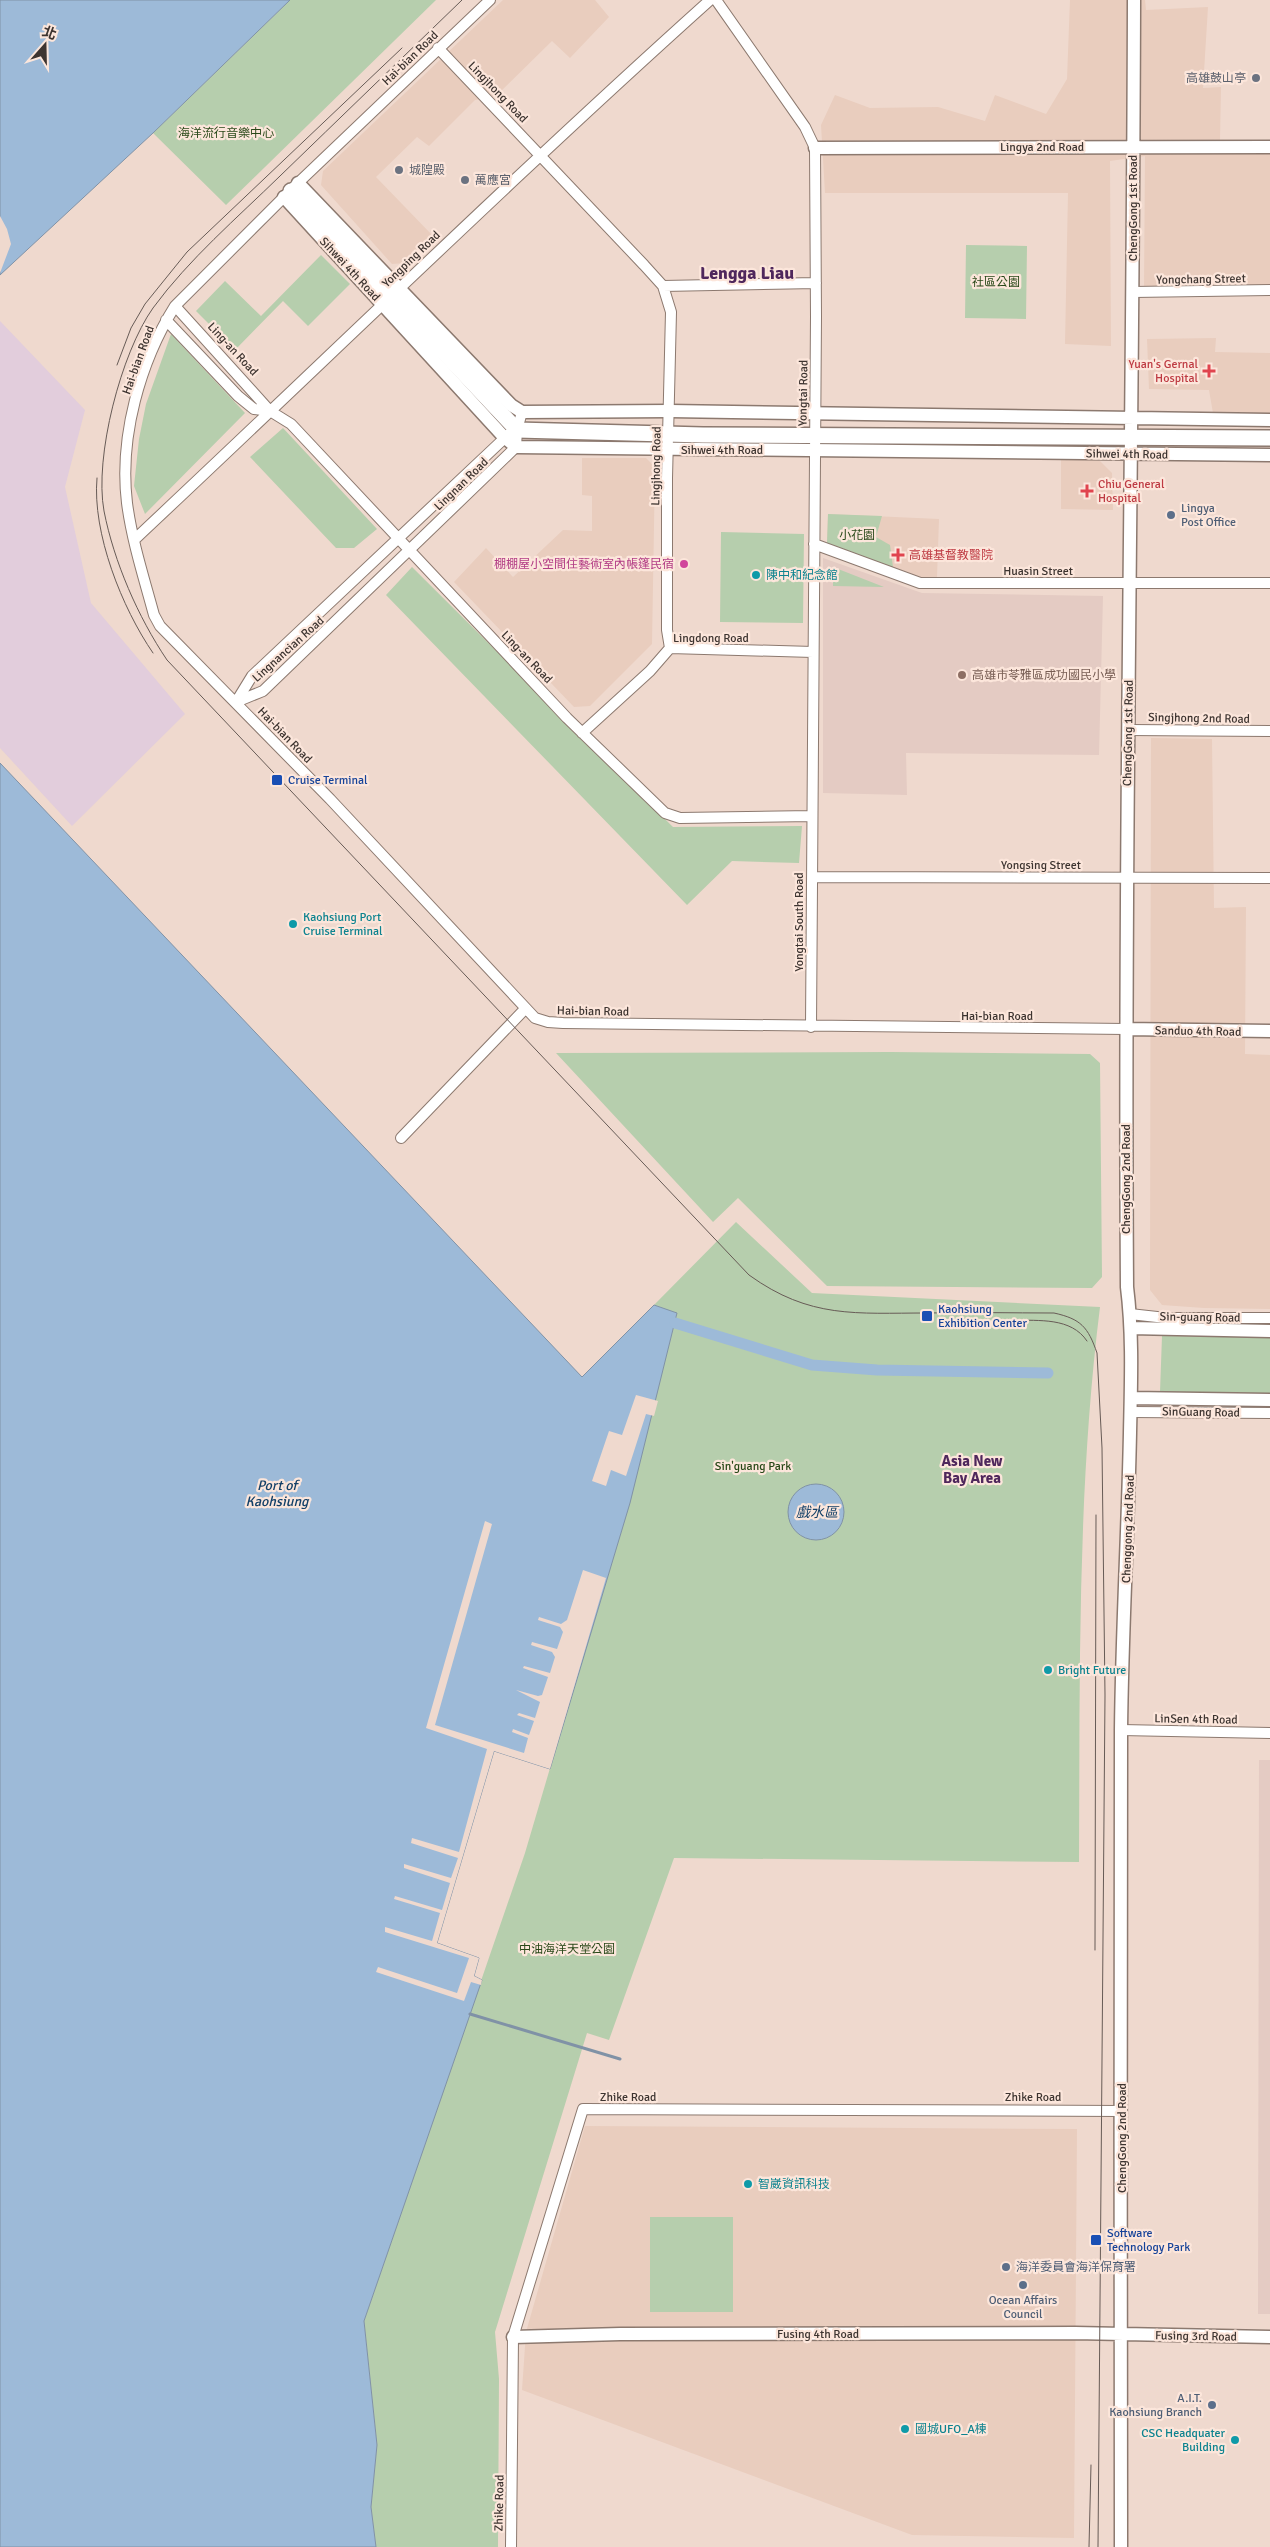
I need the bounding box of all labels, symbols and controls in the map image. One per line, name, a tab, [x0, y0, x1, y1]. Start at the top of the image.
north arrow	[20, 20, 70, 70]
text: 北	[40, 23, 59, 44]
street label: Hai-bian Road	[379, 28, 442, 89]
street label: Lingjhong Road	[465, 59, 531, 126]
place label: 高雄鼓山亭	[1186, 71, 1246, 86]
marker: 高雄鼓山亭	[1250, 72, 1262, 84]
park label: 海洋流行音樂中心	[178, 126, 274, 141]
street label: Lingya 2nd Road	[1000, 140, 1084, 155]
street label: ChengGong 1st Road	[1126, 155, 1141, 261]
place label: 城隍殿	[409, 163, 445, 178]
marker: 城隍殿	[393, 164, 405, 176]
place label: 萬應宮	[475, 173, 511, 188]
marker: 萬應宮	[459, 174, 471, 186]
street label: Yongping Road	[379, 228, 444, 291]
street label: Sihwei 4th Road	[316, 234, 383, 305]
district label: Lengga Liau	[700, 262, 794, 284]
street label: Yongchang Street	[1156, 271, 1246, 288]
park label: 社區公園	[972, 275, 1020, 290]
street label: Ling-an Road	[204, 320, 261, 379]
street label: Hai-bian Road	[119, 324, 158, 397]
place label: Yuan's Gernal Hospital	[1129, 357, 1198, 386]
street label: Yongtai Road	[795, 360, 812, 426]
marker: Yuan's Gernal Hospital	[1202, 364, 1216, 378]
street label: Lingjhong Road	[648, 426, 665, 506]
street label: Sihwei 4th Road	[681, 443, 763, 458]
street label: Sihwei 4th Road	[1086, 446, 1168, 463]
street label: Lingnan Road	[431, 455, 492, 514]
place label: Chiu General Hospital	[1098, 477, 1165, 506]
marker: Chiu General Hospital	[1080, 484, 1094, 498]
place label: Lingya Post Office	[1181, 501, 1236, 530]
marker: Lingya Post Office	[1165, 509, 1177, 521]
park label: 小花園	[839, 528, 875, 543]
marker: 高雄基督教醫院	[891, 548, 905, 562]
place label: 高雄基督教醫院	[909, 548, 993, 563]
place label: 棚棚屋小空間住藝術室內帳篷民宿	[494, 557, 674, 572]
marker: 棚棚屋小空間住藝術室內帳篷民宿	[678, 558, 690, 570]
street label: Huasin Street	[1003, 564, 1073, 579]
place label: 陳中和紀念館	[766, 568, 838, 583]
marker: 陳中和紀念館	[750, 569, 762, 581]
street label: Lingnancian Road	[249, 613, 327, 686]
street label: Ling-an Road	[498, 628, 555, 687]
street label: Lingdong Road	[673, 631, 749, 646]
place label: 高雄市苓雅區成功國民小學	[972, 668, 1116, 683]
marker: 高雄市苓雅區成功國民小學	[956, 669, 968, 681]
street label: ChengGong 1st Road	[1120, 680, 1137, 786]
street label: Hai-bian Road	[254, 704, 315, 767]
street label: Singjhong 2nd Road	[1148, 710, 1250, 727]
marker: Cruise Terminal	[270, 773, 284, 787]
place label: Cruise Terminal	[288, 773, 368, 788]
street label: Yongsing Street	[1001, 858, 1081, 873]
street label: Yongtai South Road	[792, 872, 807, 972]
place label: Kaohsiung Port Cruise Terminal	[303, 910, 383, 939]
marker: Kaohsiung Port Cruise Terminal	[287, 918, 299, 930]
street label: Hai-bian Road	[557, 1003, 629, 1020]
street label: Hai-bian Road	[961, 1009, 1033, 1024]
street label: Sanduo 4th Road	[1155, 1023, 1241, 1040]
street label: ChengGong 2nd Road	[1119, 1124, 1134, 1234]
place label: Kaohsiung Exhibition Center	[938, 1302, 1027, 1331]
marker: Kaohsiung Exhibition Center	[920, 1309, 934, 1323]
street label: Sin-guang Road	[1159, 1309, 1241, 1326]
street label: SinGuang Road	[1162, 1404, 1240, 1421]
district label: Asia New Bay Area	[942, 1452, 1003, 1487]
park label: Sin'guang Park	[715, 1459, 791, 1474]
street label: Chenggong 2nd Road	[1119, 1475, 1138, 1583]
water label: Port of Kaohsiung	[246, 1477, 310, 1510]
water label: 戲水區	[796, 1504, 840, 1521]
place label: Bright Future	[1058, 1663, 1126, 1678]
marker: Bright Future	[1042, 1664, 1054, 1676]
street label: LinSen 4th Road	[1154, 1711, 1238, 1728]
park label: 中油海洋天堂公園	[519, 1942, 615, 1957]
street label: ChengGong 2nd Road	[1115, 2083, 1130, 2193]
street label: Zhike Road	[600, 2090, 656, 2105]
street label: Zhike Road	[1005, 2090, 1061, 2105]
place label: 智崴資訊科技	[758, 2177, 830, 2192]
marker: 智崴資訊科技	[742, 2178, 754, 2190]
place label: Software Technology Park	[1107, 2226, 1190, 2255]
marker: Software Technology Park	[1089, 2233, 1103, 2247]
place label: 海洋委員會海洋保育署	[1016, 2260, 1136, 2275]
marker: 海洋委員會海洋保育署	[1000, 2261, 1012, 2273]
marker: Ocean Affairs Council	[1017, 2279, 1029, 2291]
place label: Ocean Affairs Council	[989, 2293, 1057, 2322]
street label: Fusing 4th Road	[777, 2327, 859, 2342]
street label: Fusing 3rd Road	[1155, 2328, 1237, 2345]
place label: A.I.T. Kaohsiung Branch	[1109, 2391, 1202, 2420]
marker: A.I.T. Kaohsiung Branch	[1206, 2399, 1218, 2411]
place label: 國城UFO_A棟	[915, 2422, 987, 2437]
marker: 國城UFO_A棟	[899, 2423, 911, 2435]
place label: CSC Headquater Building	[1141, 2426, 1226, 2455]
marker: CSC Headquater Building	[1229, 2434, 1241, 2446]
street label: Zhike Road	[492, 2475, 507, 2531]

